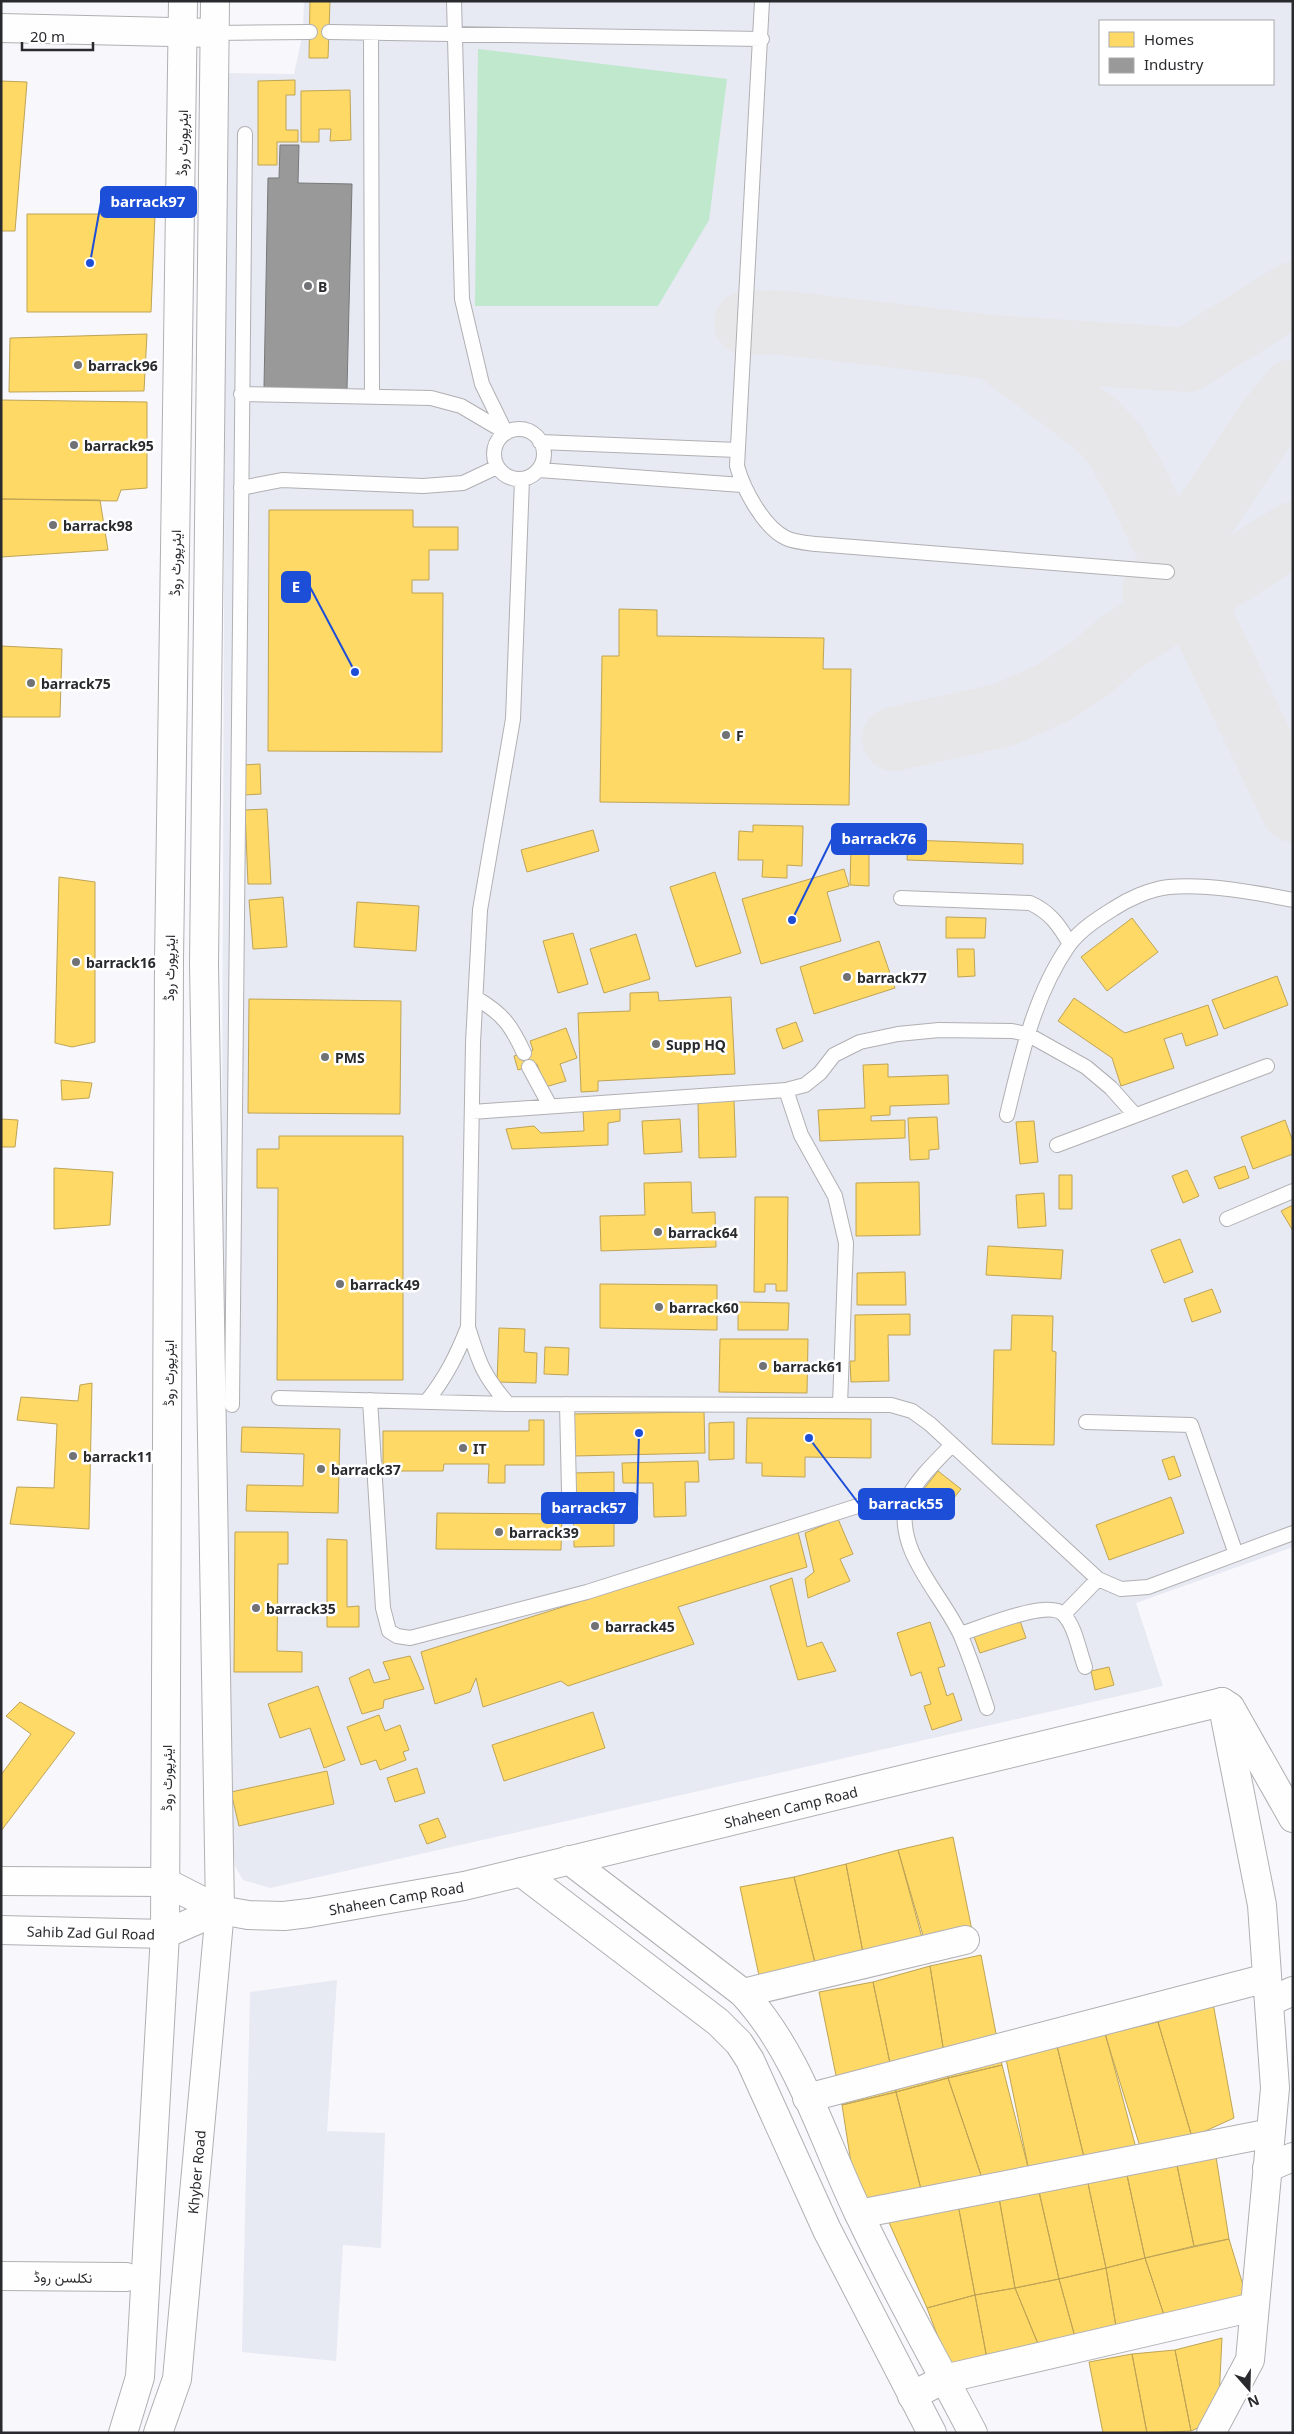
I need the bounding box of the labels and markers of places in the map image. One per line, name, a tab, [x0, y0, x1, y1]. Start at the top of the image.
callout: barrack97	[101, 187, 196, 217]
place label: B	[318, 277, 327, 296]
marker: B	[302, 280, 314, 292]
place label: barrack96	[88, 356, 158, 375]
marker: barrack96	[72, 359, 84, 371]
place label: barrack95	[84, 436, 154, 455]
marker: barrack95	[68, 439, 80, 451]
place label: barrack98	[63, 516, 133, 535]
marker: barrack98	[47, 519, 59, 531]
callout: E	[282, 572, 310, 602]
place label: barrack75	[41, 674, 111, 693]
marker: barrack75	[25, 677, 37, 689]
place label: F	[736, 726, 744, 745]
marker: F	[720, 729, 732, 741]
callout: barrack76	[832, 824, 926, 854]
place label: barrack16	[86, 953, 156, 972]
marker: barrack16	[70, 956, 82, 968]
place label: barrack77	[857, 968, 927, 987]
marker: barrack77	[841, 971, 853, 983]
place label: Supp HQ	[666, 1035, 726, 1054]
marker: Supp HQ	[650, 1038, 662, 1050]
place label: PMS	[335, 1048, 365, 1067]
marker: PMS	[319, 1051, 331, 1063]
place label: barrack64	[668, 1223, 738, 1242]
marker: barrack64	[652, 1226, 664, 1238]
place label: barrack49	[350, 1275, 420, 1294]
marker: barrack49	[334, 1278, 346, 1290]
place label: barrack60	[669, 1298, 739, 1317]
marker: barrack60	[653, 1301, 665, 1313]
place label: barrack61	[773, 1357, 843, 1376]
marker: barrack61	[757, 1360, 769, 1372]
place label: IT	[473, 1439, 487, 1458]
marker: IT	[457, 1442, 469, 1454]
place label: barrack11	[83, 1447, 153, 1466]
marker: barrack11	[67, 1450, 79, 1462]
place label: barrack37	[331, 1460, 401, 1479]
marker: barrack37	[315, 1463, 327, 1475]
callout: barrack55	[859, 1489, 954, 1519]
callout: barrack57	[542, 1493, 637, 1523]
place label: barrack39	[509, 1523, 579, 1542]
marker: barrack39	[493, 1526, 505, 1538]
place label: barrack35	[266, 1599, 336, 1618]
marker: barrack35	[250, 1602, 262, 1614]
place label: barrack45	[605, 1617, 675, 1636]
marker: barrack45	[589, 1620, 601, 1632]

